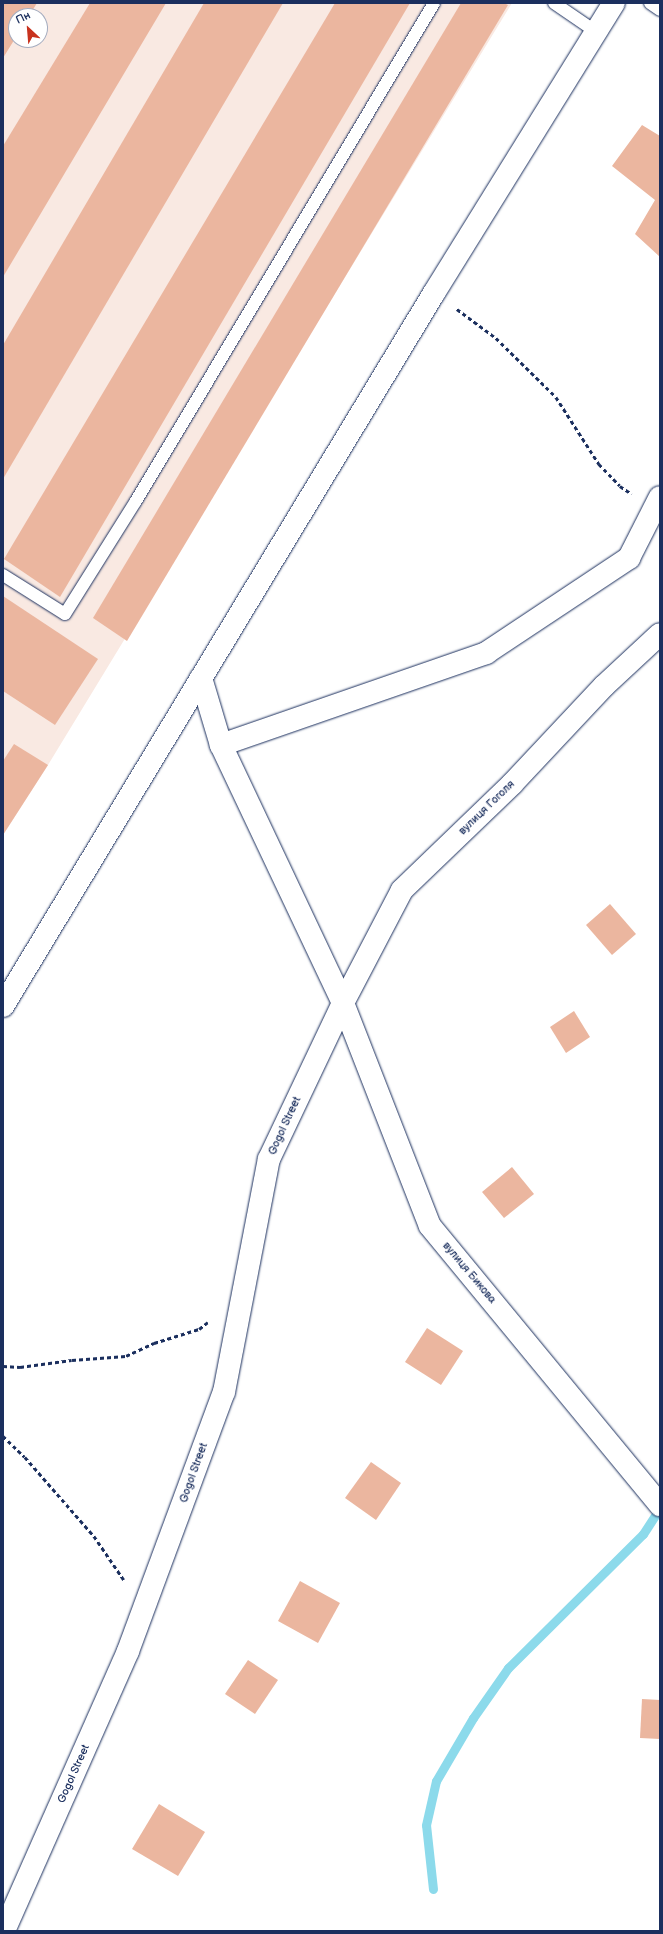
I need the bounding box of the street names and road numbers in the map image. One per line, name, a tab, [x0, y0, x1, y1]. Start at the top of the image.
street label: вулиця Гоголя	[456, 778, 518, 838]
street label: Gogol Street	[266, 1095, 304, 1157]
street label: вулиця Бикова	[439, 1240, 499, 1306]
street label: Gogol Street	[177, 1441, 211, 1505]
street label: Gogol Street	[55, 1743, 93, 1805]

